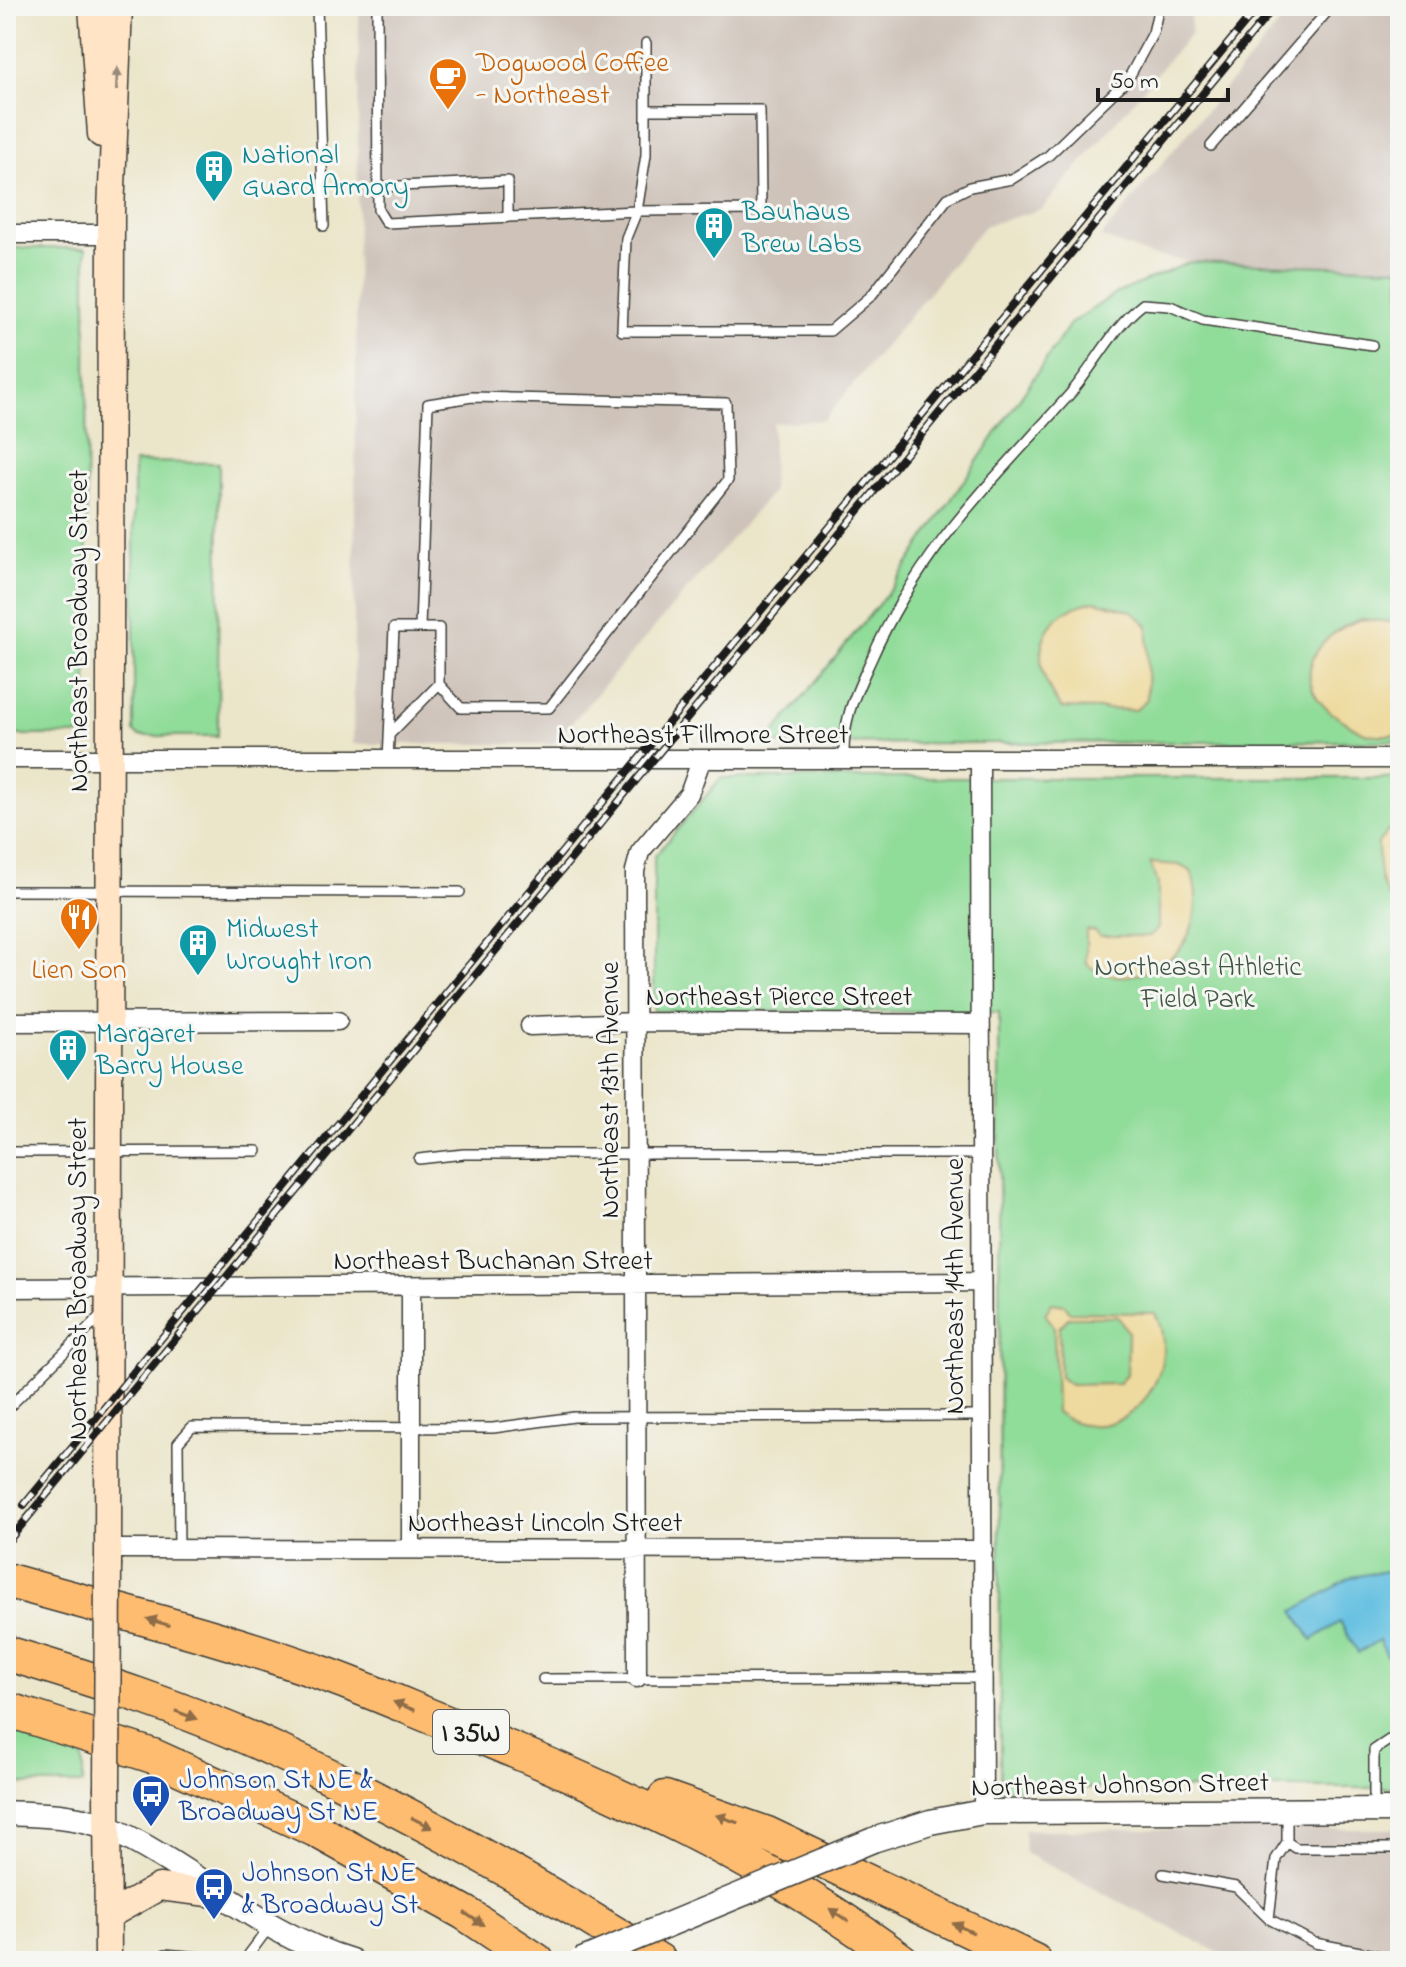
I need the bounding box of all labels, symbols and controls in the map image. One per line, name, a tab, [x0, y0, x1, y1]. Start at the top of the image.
place label: Dogwood Coffee - Northeast	[475, 44, 669, 117]
scale bar	[1098, 52, 1228, 102]
cafe icon: Dogwood Coffee - Northeast	[427, 56, 469, 111]
text: 50 m	[1110, 65, 1159, 100]
one-way arrow	[110, 66, 123, 91]
place label: National Guard Armory	[242, 136, 409, 209]
building icon: National Guard Armory	[193, 148, 235, 203]
place label: Bauhaus Brew Labs	[741, 193, 862, 266]
building icon: Bauhaus Brew Labs	[693, 205, 735, 260]
street label: Northeast Broadway Street	[60, 470, 101, 792]
street label: Northeast Fillmore Street	[558, 716, 848, 757]
restaurant icon: Lien Son	[58, 896, 100, 951]
place label: Midwest Wrought Iron	[226, 910, 372, 983]
building icon: Midwest Wrought Iron	[177, 922, 219, 977]
park label: Northeast Athletic Field Park	[1094, 948, 1302, 1021]
place label: Lien Son	[31, 951, 127, 992]
street label: Northeast 13th Avenue	[591, 961, 632, 1219]
street label: Northeast Pierce Street	[646, 978, 912, 1019]
place label: Margaret Barry House	[95, 1015, 244, 1088]
building icon: Margaret Barry House	[47, 1027, 89, 1082]
street label: Northeast Broadway Street	[59, 1118, 100, 1440]
street label: Northeast 14th Avenue	[936, 1157, 977, 1415]
street label: Northeast Buchanan Street	[333, 1242, 653, 1283]
street label: Northeast Lincoln Street	[408, 1504, 682, 1545]
one-way arrow	[145, 1615, 169, 1628]
one-way arrow	[392, 1699, 416, 1712]
one-way arrow	[174, 1709, 198, 1722]
road number: I 35W	[433, 1710, 509, 1754]
place label: Johnson St NE & Broadway St NE	[178, 1761, 378, 1834]
street label: Northeast Johnson Street	[971, 1763, 1269, 1810]
bus stop icon: Johnson St NE & Broadway St NE	[130, 1773, 172, 1828]
one-way arrow	[715, 1812, 739, 1824]
one-way arrow	[410, 1816, 433, 1830]
place label: Johnson St NE & Broadway St	[242, 1854, 418, 1927]
bus stop icon: Johnson St NE & Broadway St	[193, 1866, 235, 1921]
one-way arrow	[828, 1909, 850, 1923]
one-way arrow	[464, 1912, 485, 1927]
one-way arrow	[951, 1921, 975, 1935]

